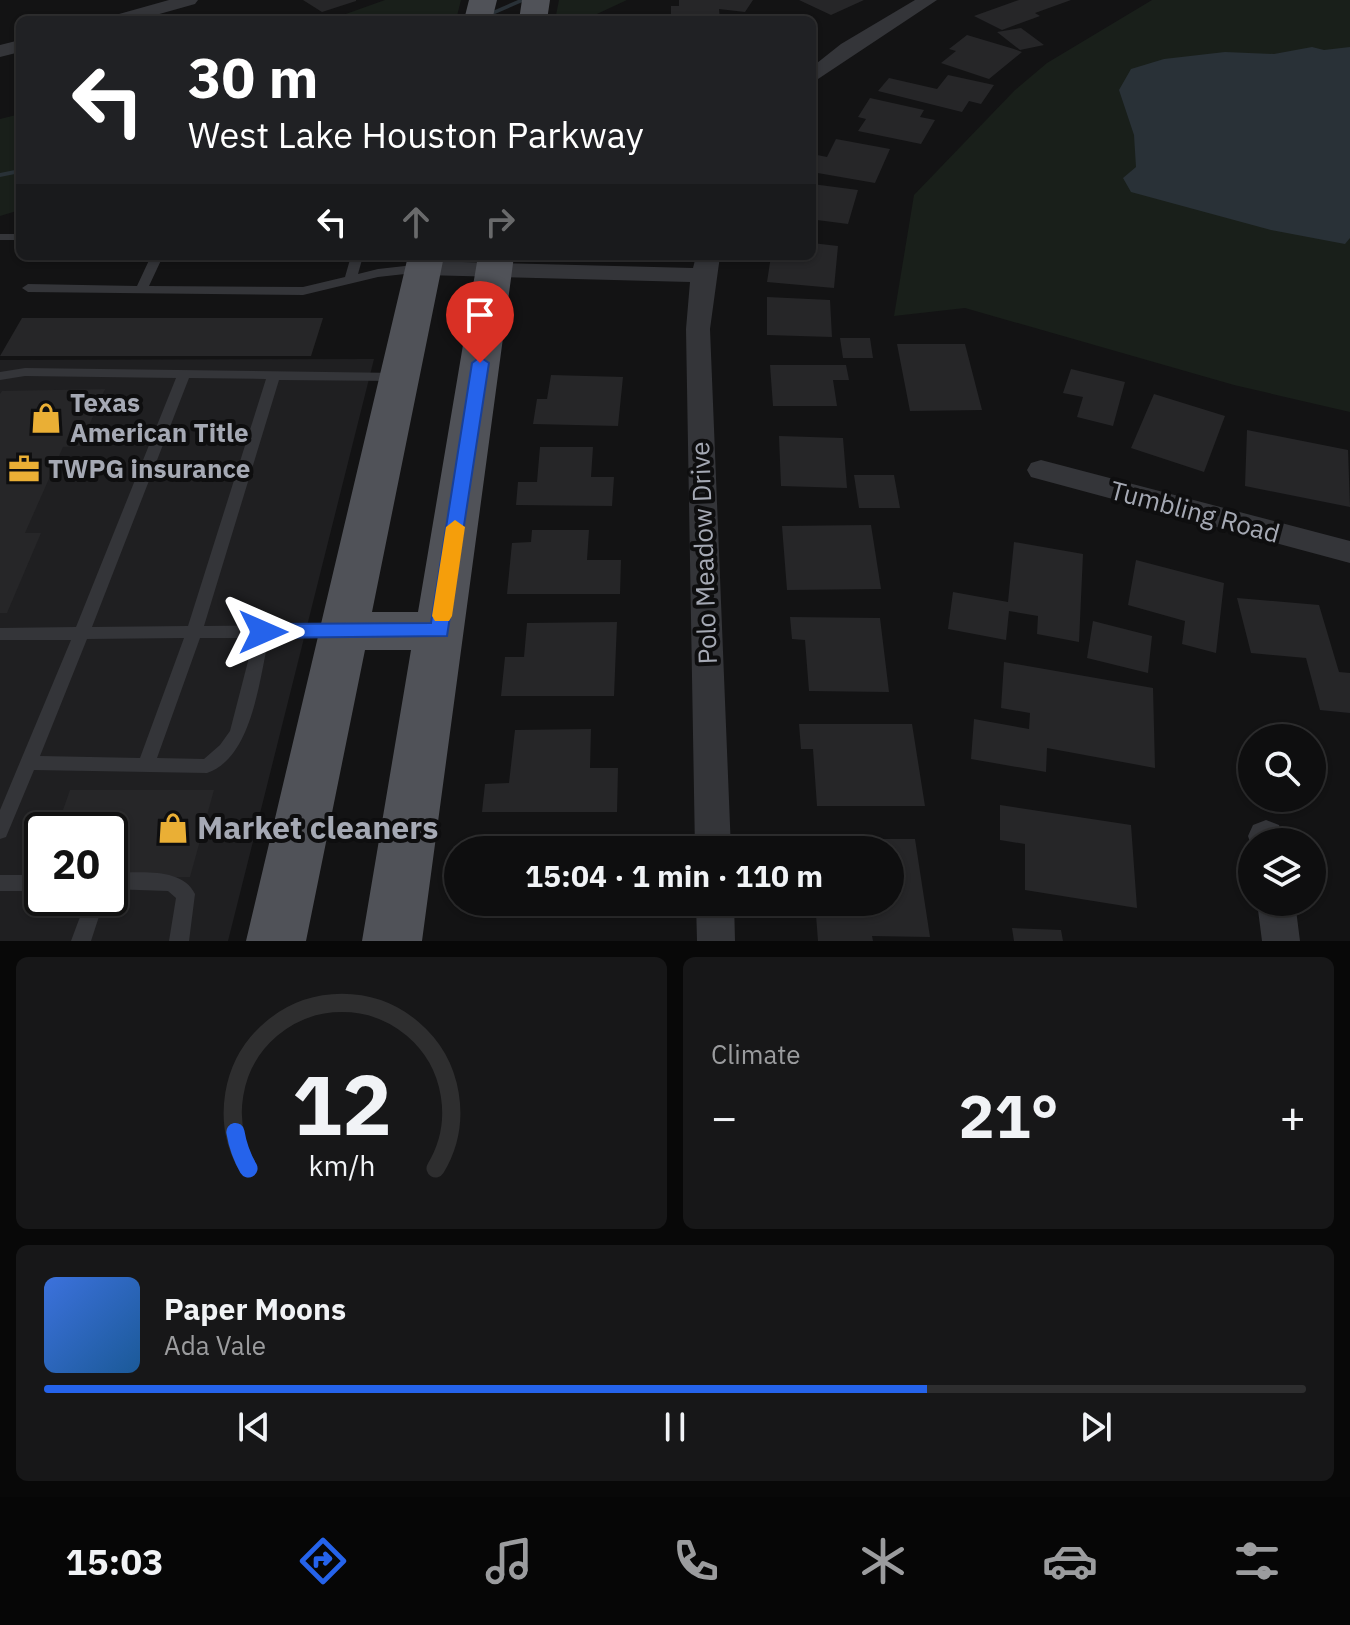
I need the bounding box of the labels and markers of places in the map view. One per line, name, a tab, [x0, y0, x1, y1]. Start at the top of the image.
pin	[446, 281, 514, 363]
place label: Texas American Title	[70, 385, 249, 449]
shop icon: Texas American Title	[29, 401, 63, 435]
place label: TWPG insurance	[48, 451, 250, 485]
office icon: TWPG insurance	[7, 452, 41, 486]
place label: Market cleaners	[197, 806, 438, 848]
shop icon: Market cleaners	[156, 811, 190, 845]

